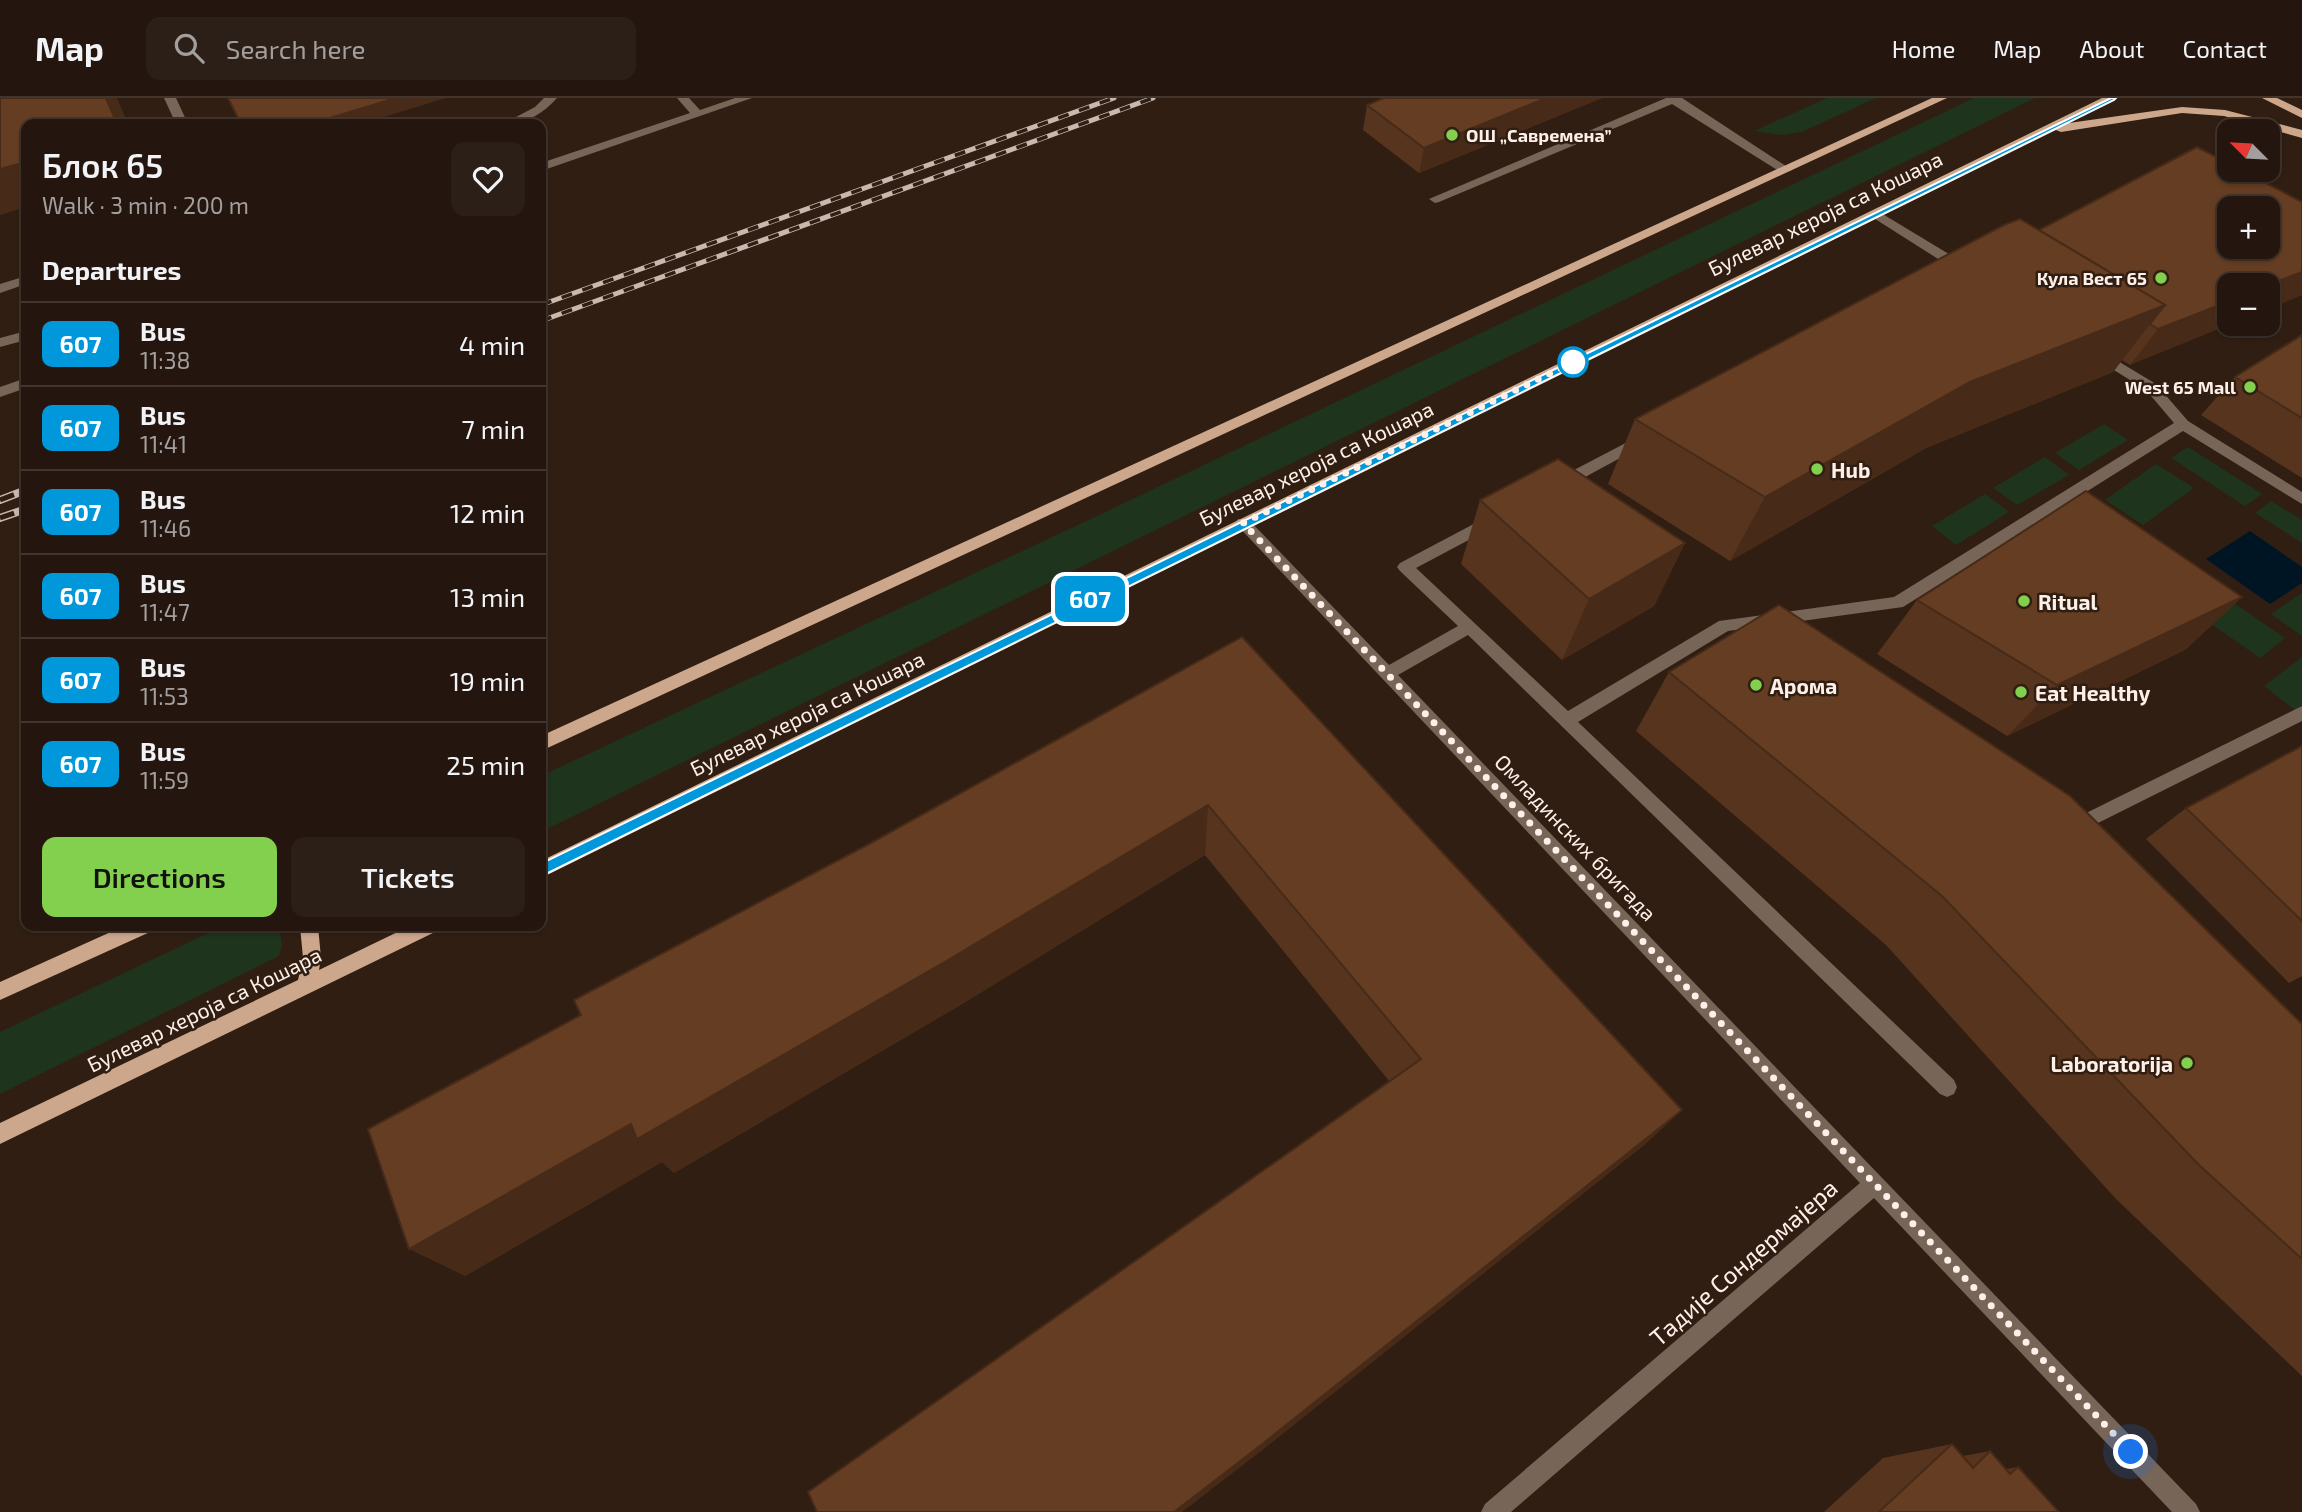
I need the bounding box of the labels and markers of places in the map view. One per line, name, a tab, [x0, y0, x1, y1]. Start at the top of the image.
place label: ОШ „Савремена”	[1466, 124, 1612, 146]
marker: ОШ „Савремена”	[1444, 127, 1460, 143]
place label: Кула Вест 65	[2037, 267, 2147, 289]
marker: Кула Вест 65	[2153, 270, 2169, 286]
unlabelled marker	[1558, 347, 1588, 377]
place label: West 65 Mall	[2125, 376, 2236, 398]
marker: West 65 Mall	[2242, 379, 2258, 395]
place label: Hub	[1831, 457, 1870, 482]
marker: Hub	[1809, 461, 1825, 477]
place label: Ritual	[2038, 589, 2097, 614]
marker: Ritual	[2016, 593, 2032, 609]
place label: Арома	[1770, 673, 1837, 698]
marker: Арома	[1748, 677, 1764, 693]
place label: Eat Healthy	[2035, 680, 2150, 706]
marker: Eat Healthy	[2013, 684, 2029, 700]
place label: Laboratorija	[2050, 1051, 2173, 1076]
marker: Laboratorija	[2179, 1055, 2195, 1071]

